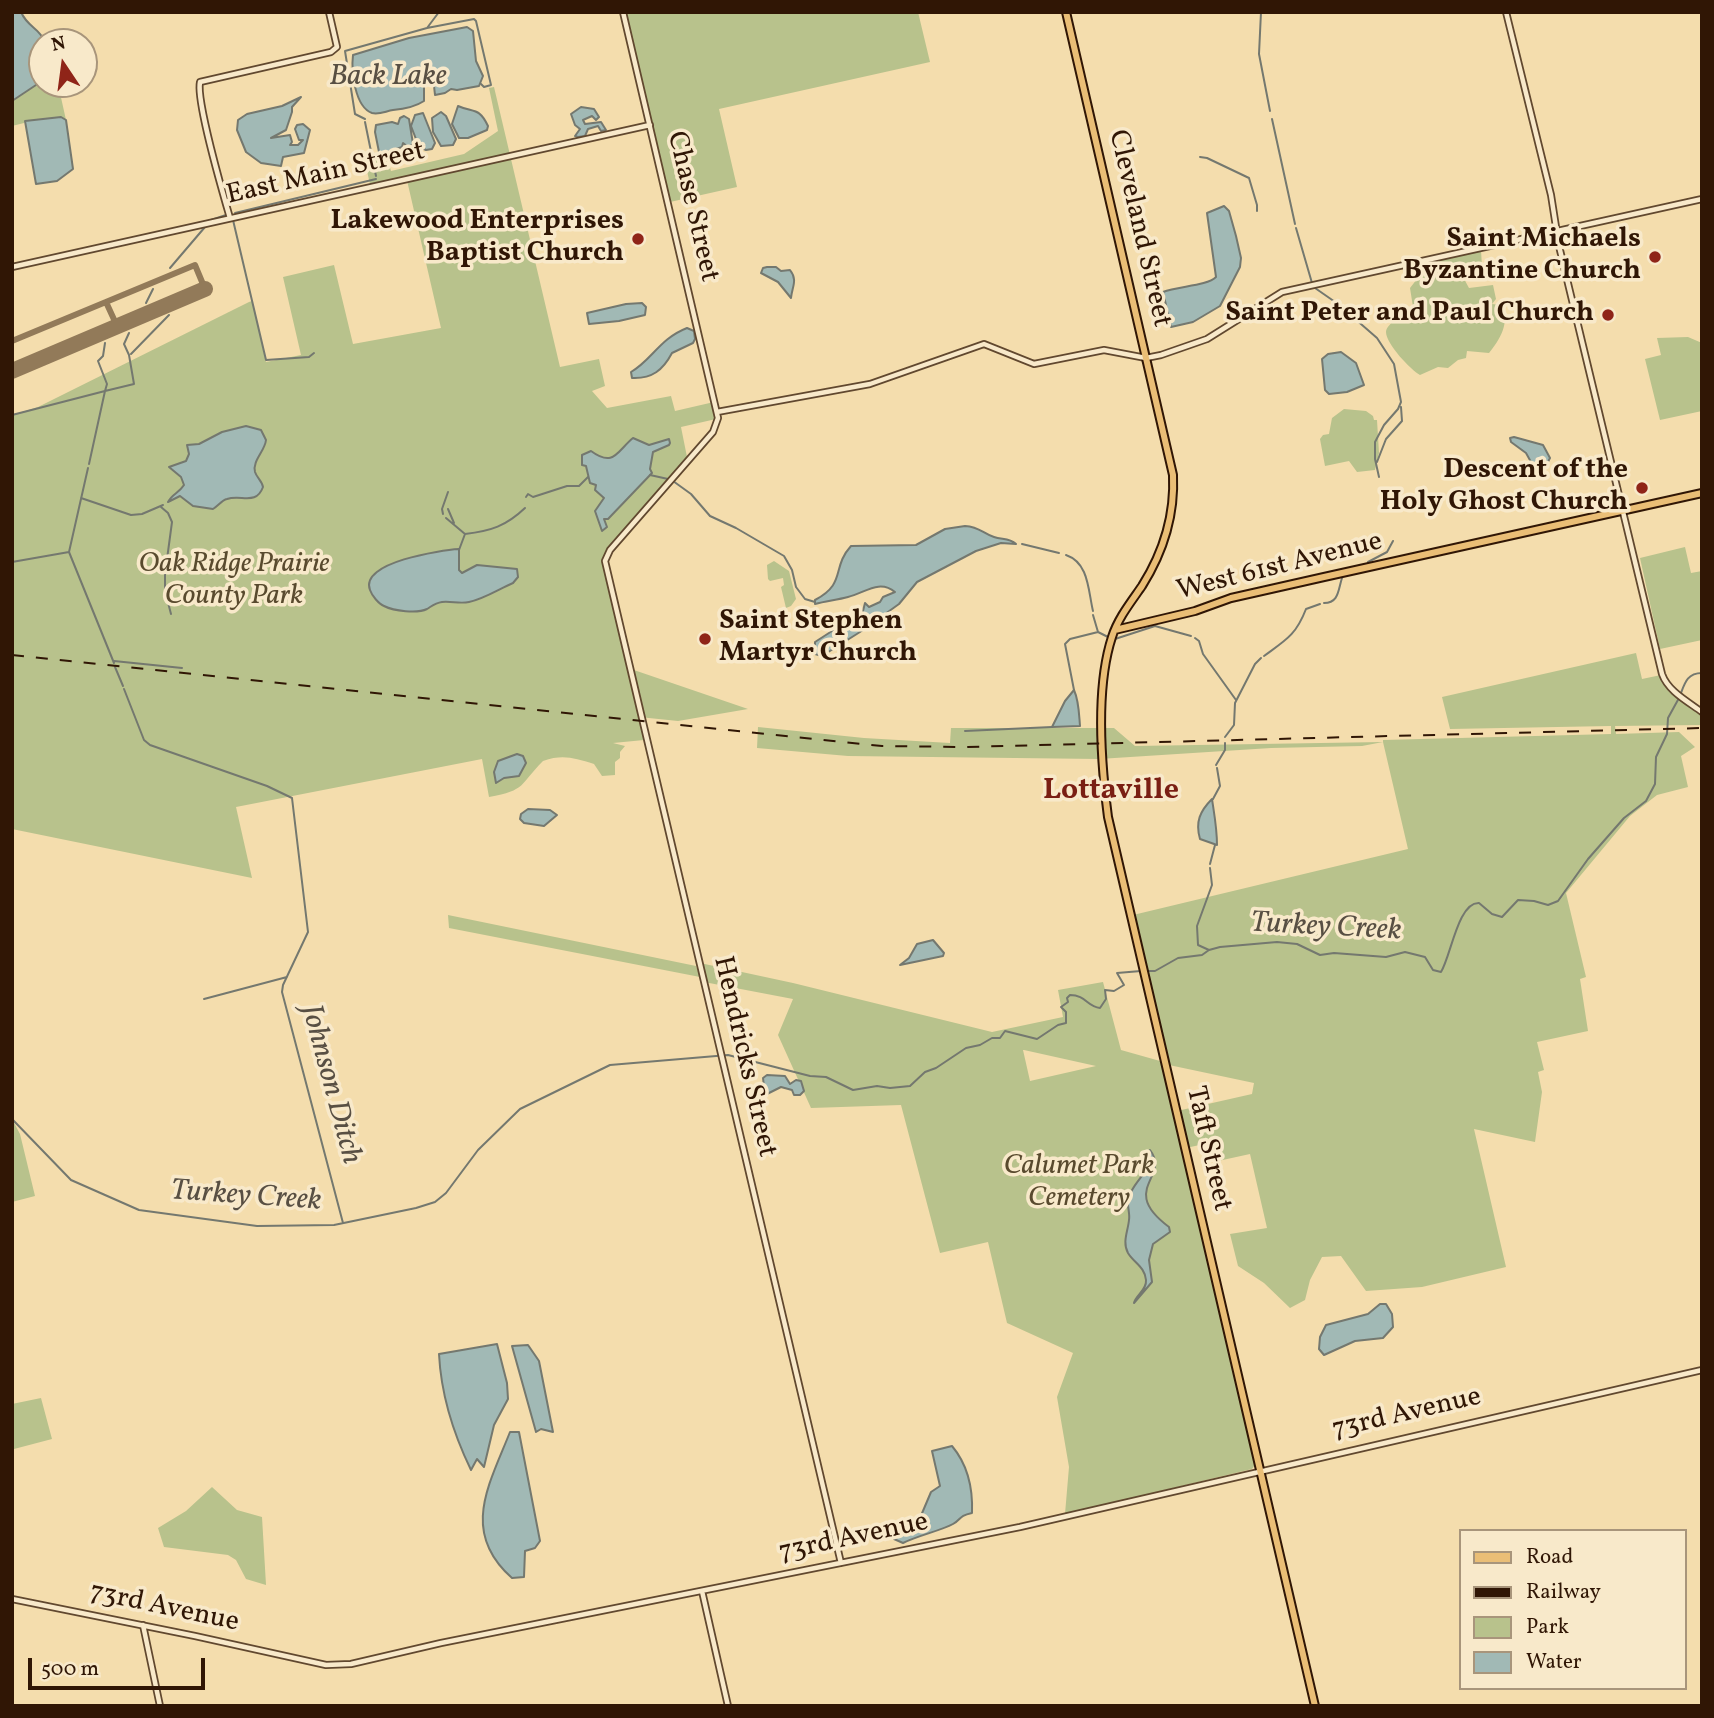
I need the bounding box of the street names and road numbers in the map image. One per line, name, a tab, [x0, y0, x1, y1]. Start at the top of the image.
street label: Cleveland Street	[1099, 127, 1177, 331]
street label: Chase Street	[657, 129, 725, 285]
street label: East Main Street	[224, 136, 428, 214]
street label: West 61st Avenue	[1174, 526, 1386, 610]
street label: Hendricks Street	[704, 953, 782, 1161]
street label: Taft Street	[1176, 1083, 1238, 1215]
street label: 73rd Avenue	[1329, 1382, 1485, 1448]
street label: 73rd Avenue	[776, 1507, 932, 1571]
street label: 73rd Avenue	[86, 1577, 242, 1641]

